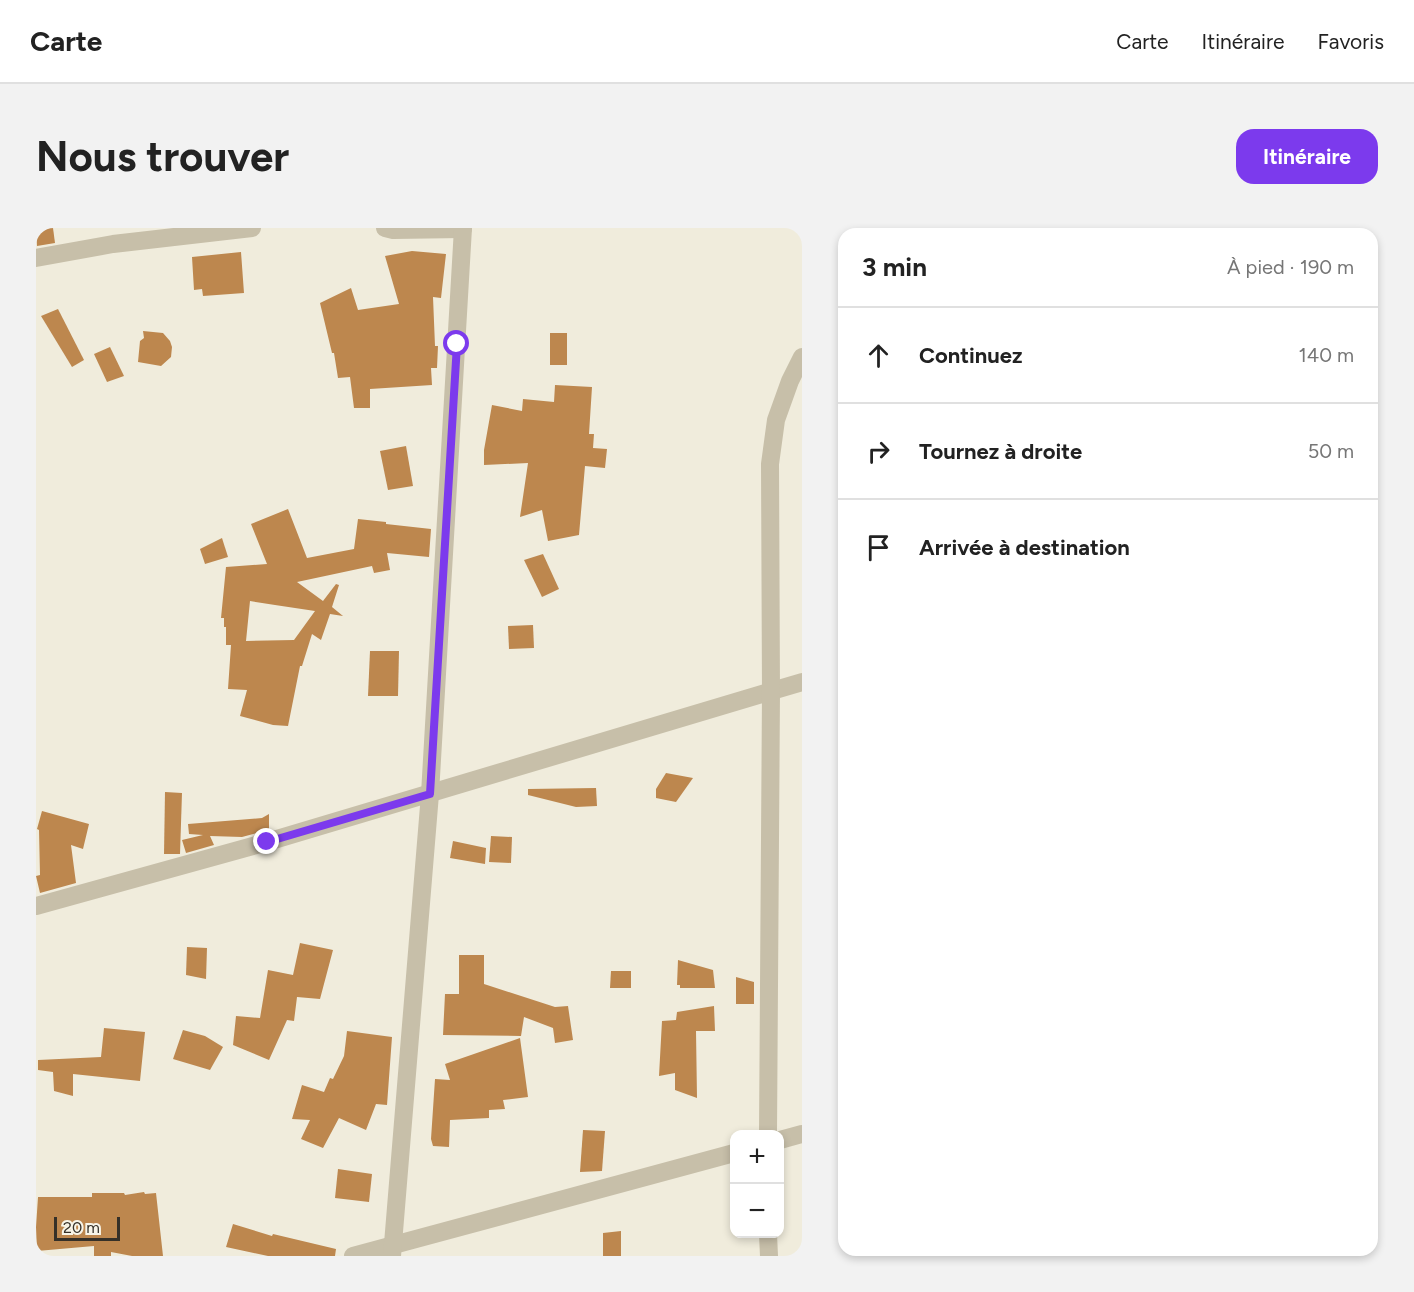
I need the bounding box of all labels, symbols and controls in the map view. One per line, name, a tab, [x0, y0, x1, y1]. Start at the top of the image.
text: Carte	[30, 24, 102, 58]
text: Carte	[1116, 29, 1169, 54]
text: Itinéraire	[1202, 29, 1285, 54]
text: Favoris	[1318, 29, 1384, 54]
button: Itinéraire	[1236, 129, 1378, 184]
text: Nous trouver	[36, 131, 289, 182]
text: 3 min	[862, 251, 927, 283]
text: À pied · 190 m	[1227, 255, 1354, 279]
route start	[443, 330, 469, 356]
icon: ahead	[862, 339, 895, 372]
text: Continuez	[919, 342, 1023, 369]
text: 140 m	[1299, 343, 1354, 367]
icon: right	[862, 435, 895, 468]
text: Tournez à droite	[919, 438, 1082, 465]
text: 50 m	[1308, 439, 1354, 463]
icon: arrive	[862, 531, 895, 564]
text: Arrivée à destination	[919, 534, 1130, 561]
route end	[253, 828, 279, 854]
map controls	[730, 1130, 784, 1238]
button: +	[730, 1130, 784, 1184]
button: −	[730, 1184, 784, 1238]
scale bar	[54, 1214, 120, 1242]
text: 20 m	[63, 1218, 100, 1237]

